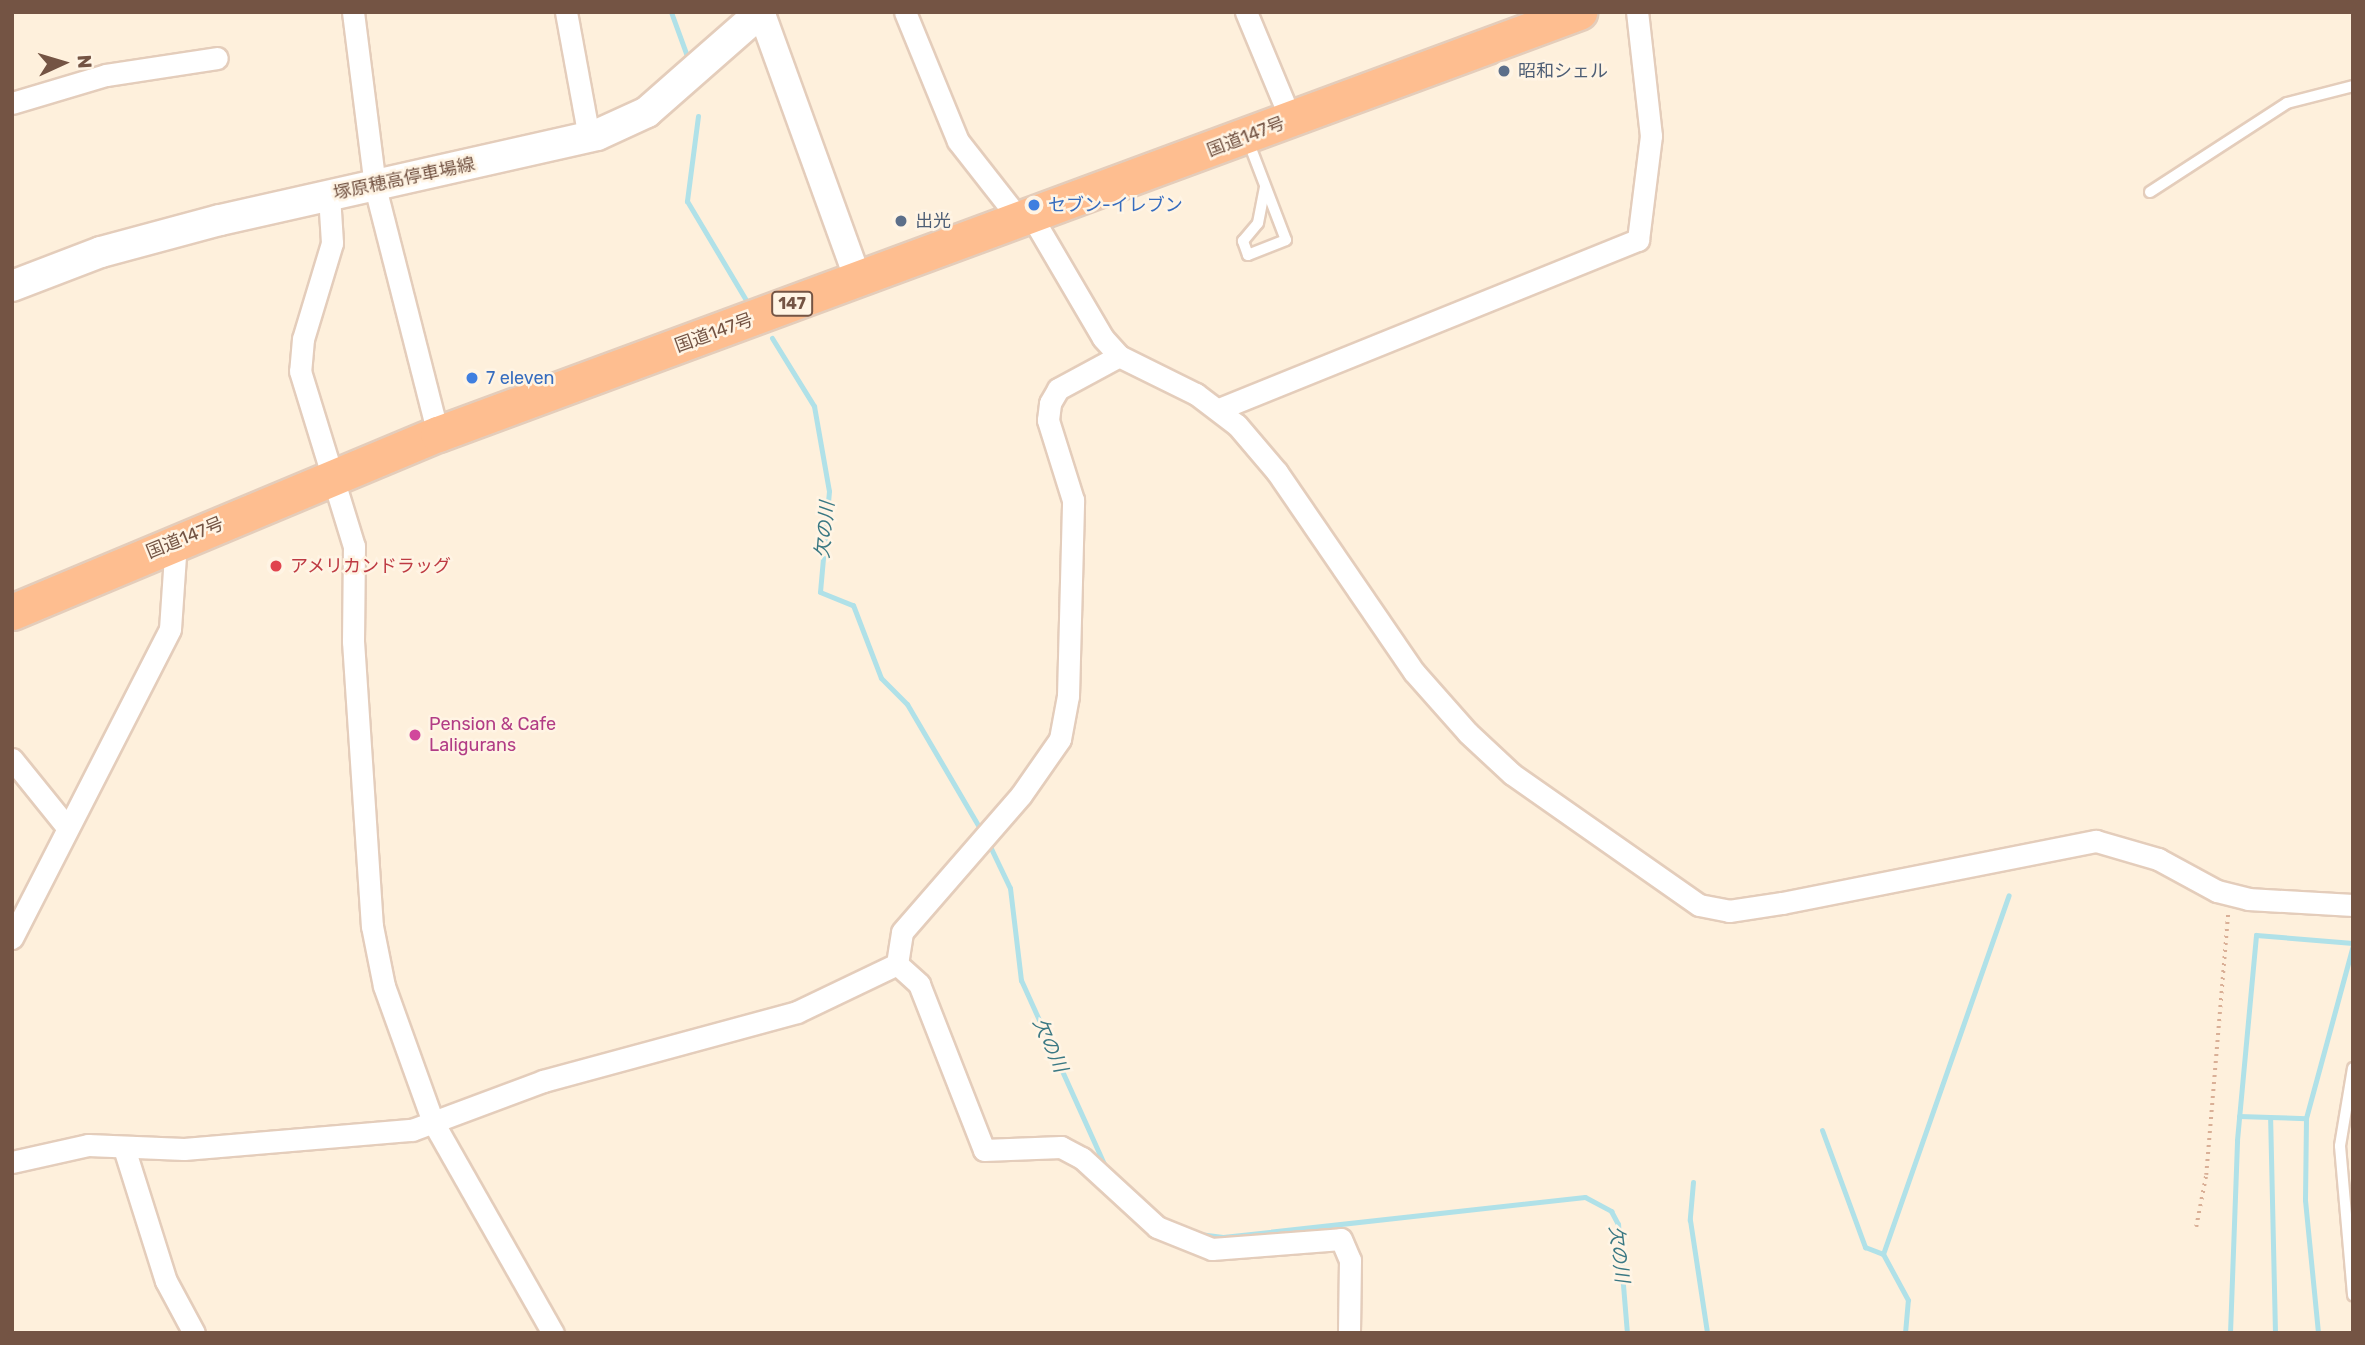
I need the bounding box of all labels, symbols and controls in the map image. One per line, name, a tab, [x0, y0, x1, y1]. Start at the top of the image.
north arrow	[28, 28, 98, 98]
text: N	[72, 54, 96, 69]
place label: 昭和シェル	[1518, 60, 1608, 82]
marker: 昭和シェル	[1496, 63, 1512, 79]
street label: 国道147号	[1204, 112, 1288, 162]
street label: 塚原穂高停車場線	[331, 153, 477, 205]
place label: セブン-イレブン	[1048, 194, 1183, 216]
marker: セブン-イレブン	[1026, 197, 1042, 213]
place label: 出光	[915, 210, 951, 232]
marker: 出光	[893, 213, 909, 229]
road number: 147	[771, 292, 813, 316]
street label: 国道147号	[672, 309, 756, 357]
place label: 7 eleven	[486, 367, 554, 389]
marker: 7 eleven	[464, 370, 480, 386]
water label: 欠の川	[811, 501, 839, 559]
street label: 国道147号	[143, 513, 227, 563]
place label: アメリカンドラッグ	[290, 555, 452, 577]
marker: アメリカンドラッグ	[268, 558, 284, 574]
place label: Pension & Cafe Laligurans	[429, 714, 556, 756]
marker: Pension & Cafe Laligurans	[407, 727, 423, 743]
water label: 欠の川	[1028, 1014, 1072, 1076]
water label: 欠の川	[1604, 1224, 1634, 1284]

